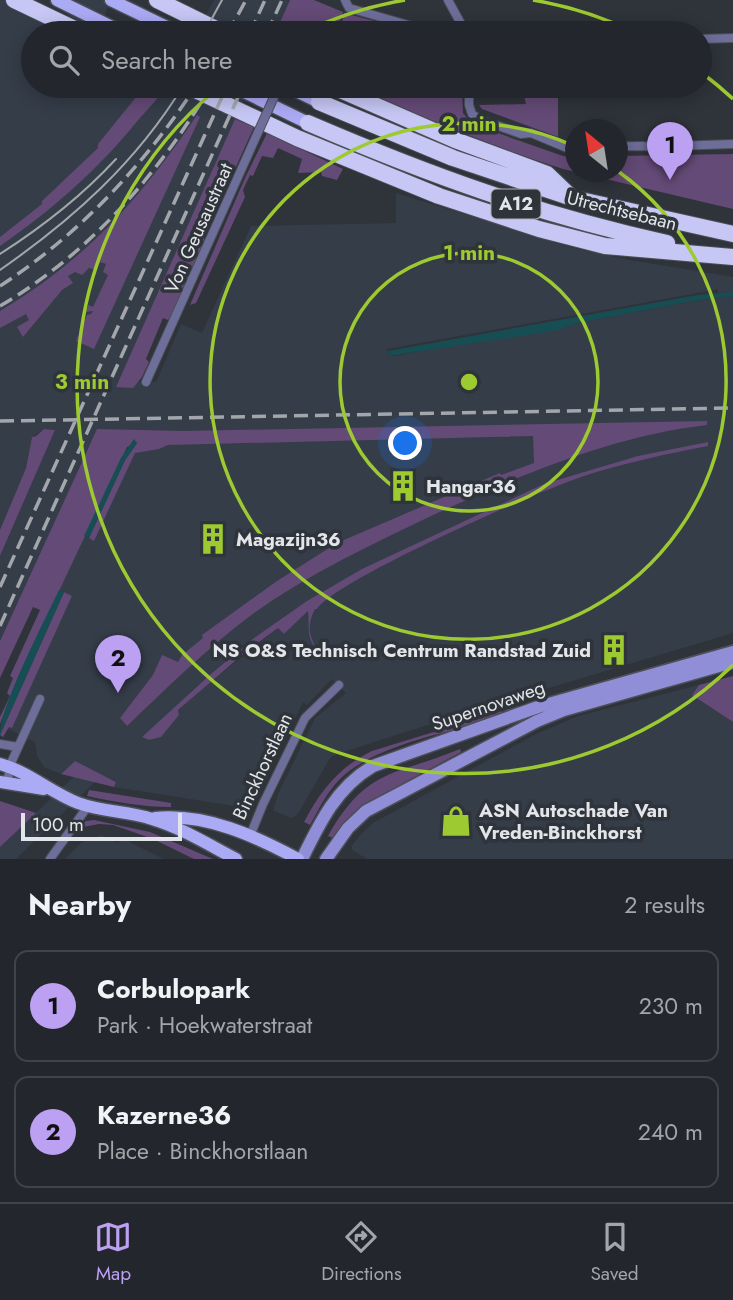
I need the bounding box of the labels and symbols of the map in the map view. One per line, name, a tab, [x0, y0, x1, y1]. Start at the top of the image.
text: 2 min	[441, 109, 497, 139]
north arrow	[565, 119, 628, 182]
pin: 1	[647, 122, 693, 180]
street label: Von Geusaustraat	[158, 158, 239, 298]
street label: Utrechtsebaan	[564, 184, 680, 237]
road number: A12	[491, 190, 540, 218]
text: 1 min	[443, 238, 495, 268]
text: 3 min	[55, 367, 109, 397]
centre of rings	[457, 370, 481, 394]
your location	[388, 426, 422, 460]
building icon: Hangar36	[386, 469, 420, 503]
place label: Hangar36	[426, 473, 516, 500]
building icon: Magazijn36	[196, 522, 230, 556]
place label: Magazijn36	[236, 526, 341, 553]
building icon: NS O&S Technisch Centrum Randstad Zuid	[597, 633, 631, 667]
pin: 2	[95, 635, 141, 693]
place label: NS O&S Technisch Centrum Randstad Zuid	[212, 637, 591, 664]
street label: Supernovaweg	[428, 673, 548, 737]
street label: Binckhorstlaan	[226, 709, 299, 824]
place label: ASN Autoschade Van Vreden-Binckhorst	[478, 797, 668, 846]
shop icon: ASN Autoschade Van Vreden-Binckhorst	[439, 804, 473, 838]
scale bar	[21, 810, 182, 842]

